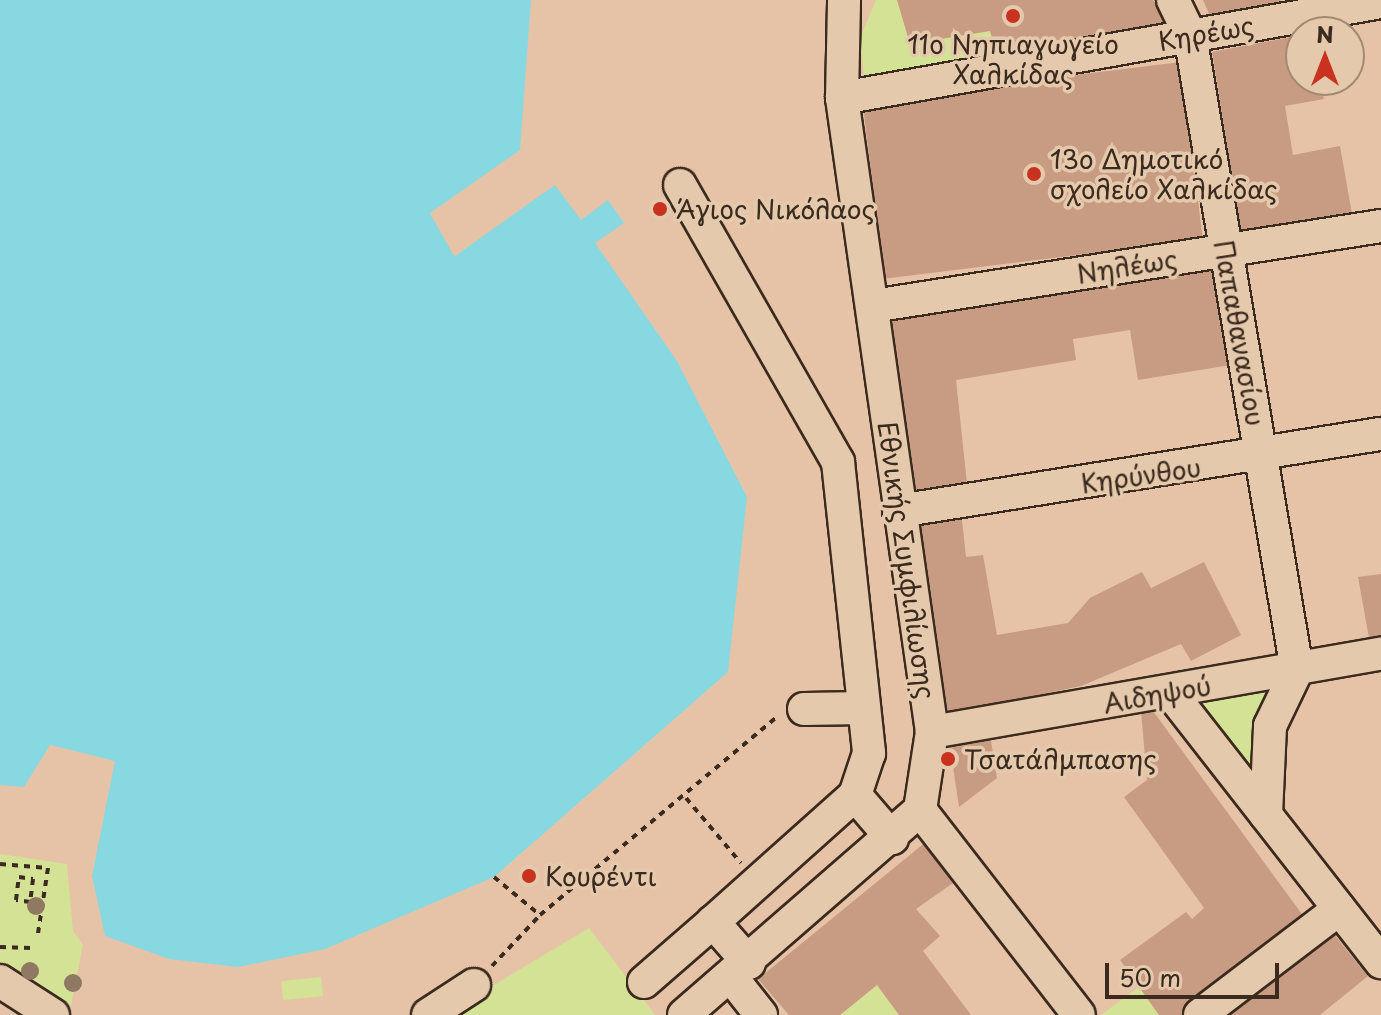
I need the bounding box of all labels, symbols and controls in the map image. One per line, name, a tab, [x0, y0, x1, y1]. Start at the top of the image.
marker: 11ο Νηπιαγωγείο Χαλκίδας	[1004, 7, 1022, 25]
street label: Κηρέως	[1156, 9, 1256, 57]
north arrow	[1285, 16, 1365, 96]
text: N	[1316, 17, 1334, 50]
place label: 11ο Νηπιαγωγείο Χαλκίδας	[906, 28, 1120, 90]
place label: 13ο Δημοτικό σχολείο Χαλκίδας	[1050, 143, 1277, 204]
marker: 13ο Δημοτικό σχολείο Χαλκίδας	[1025, 165, 1043, 183]
place label: Άγιος Νικόλαος	[676, 193, 875, 225]
marker: Άγιος Νικόλαος	[651, 200, 669, 218]
street label: Παπαθανασίου	[1208, 238, 1272, 428]
street label: Νηλέως	[1075, 243, 1179, 289]
street label: Εθνικής Συμφιλίωσης	[872, 419, 942, 701]
street label: Κηρύνθου	[1079, 451, 1203, 499]
street label: Αιδηψού	[1101, 669, 1213, 719]
place label: Τσατάλμπασης	[964, 743, 1157, 775]
marker: Τσατάλμπασης	[939, 750, 957, 768]
place label: Κουρέντι	[545, 860, 657, 892]
marker: Κουρέντι	[520, 867, 538, 885]
scale bar	[1109, 947, 1283, 997]
text: 50 m	[1119, 959, 1181, 995]

